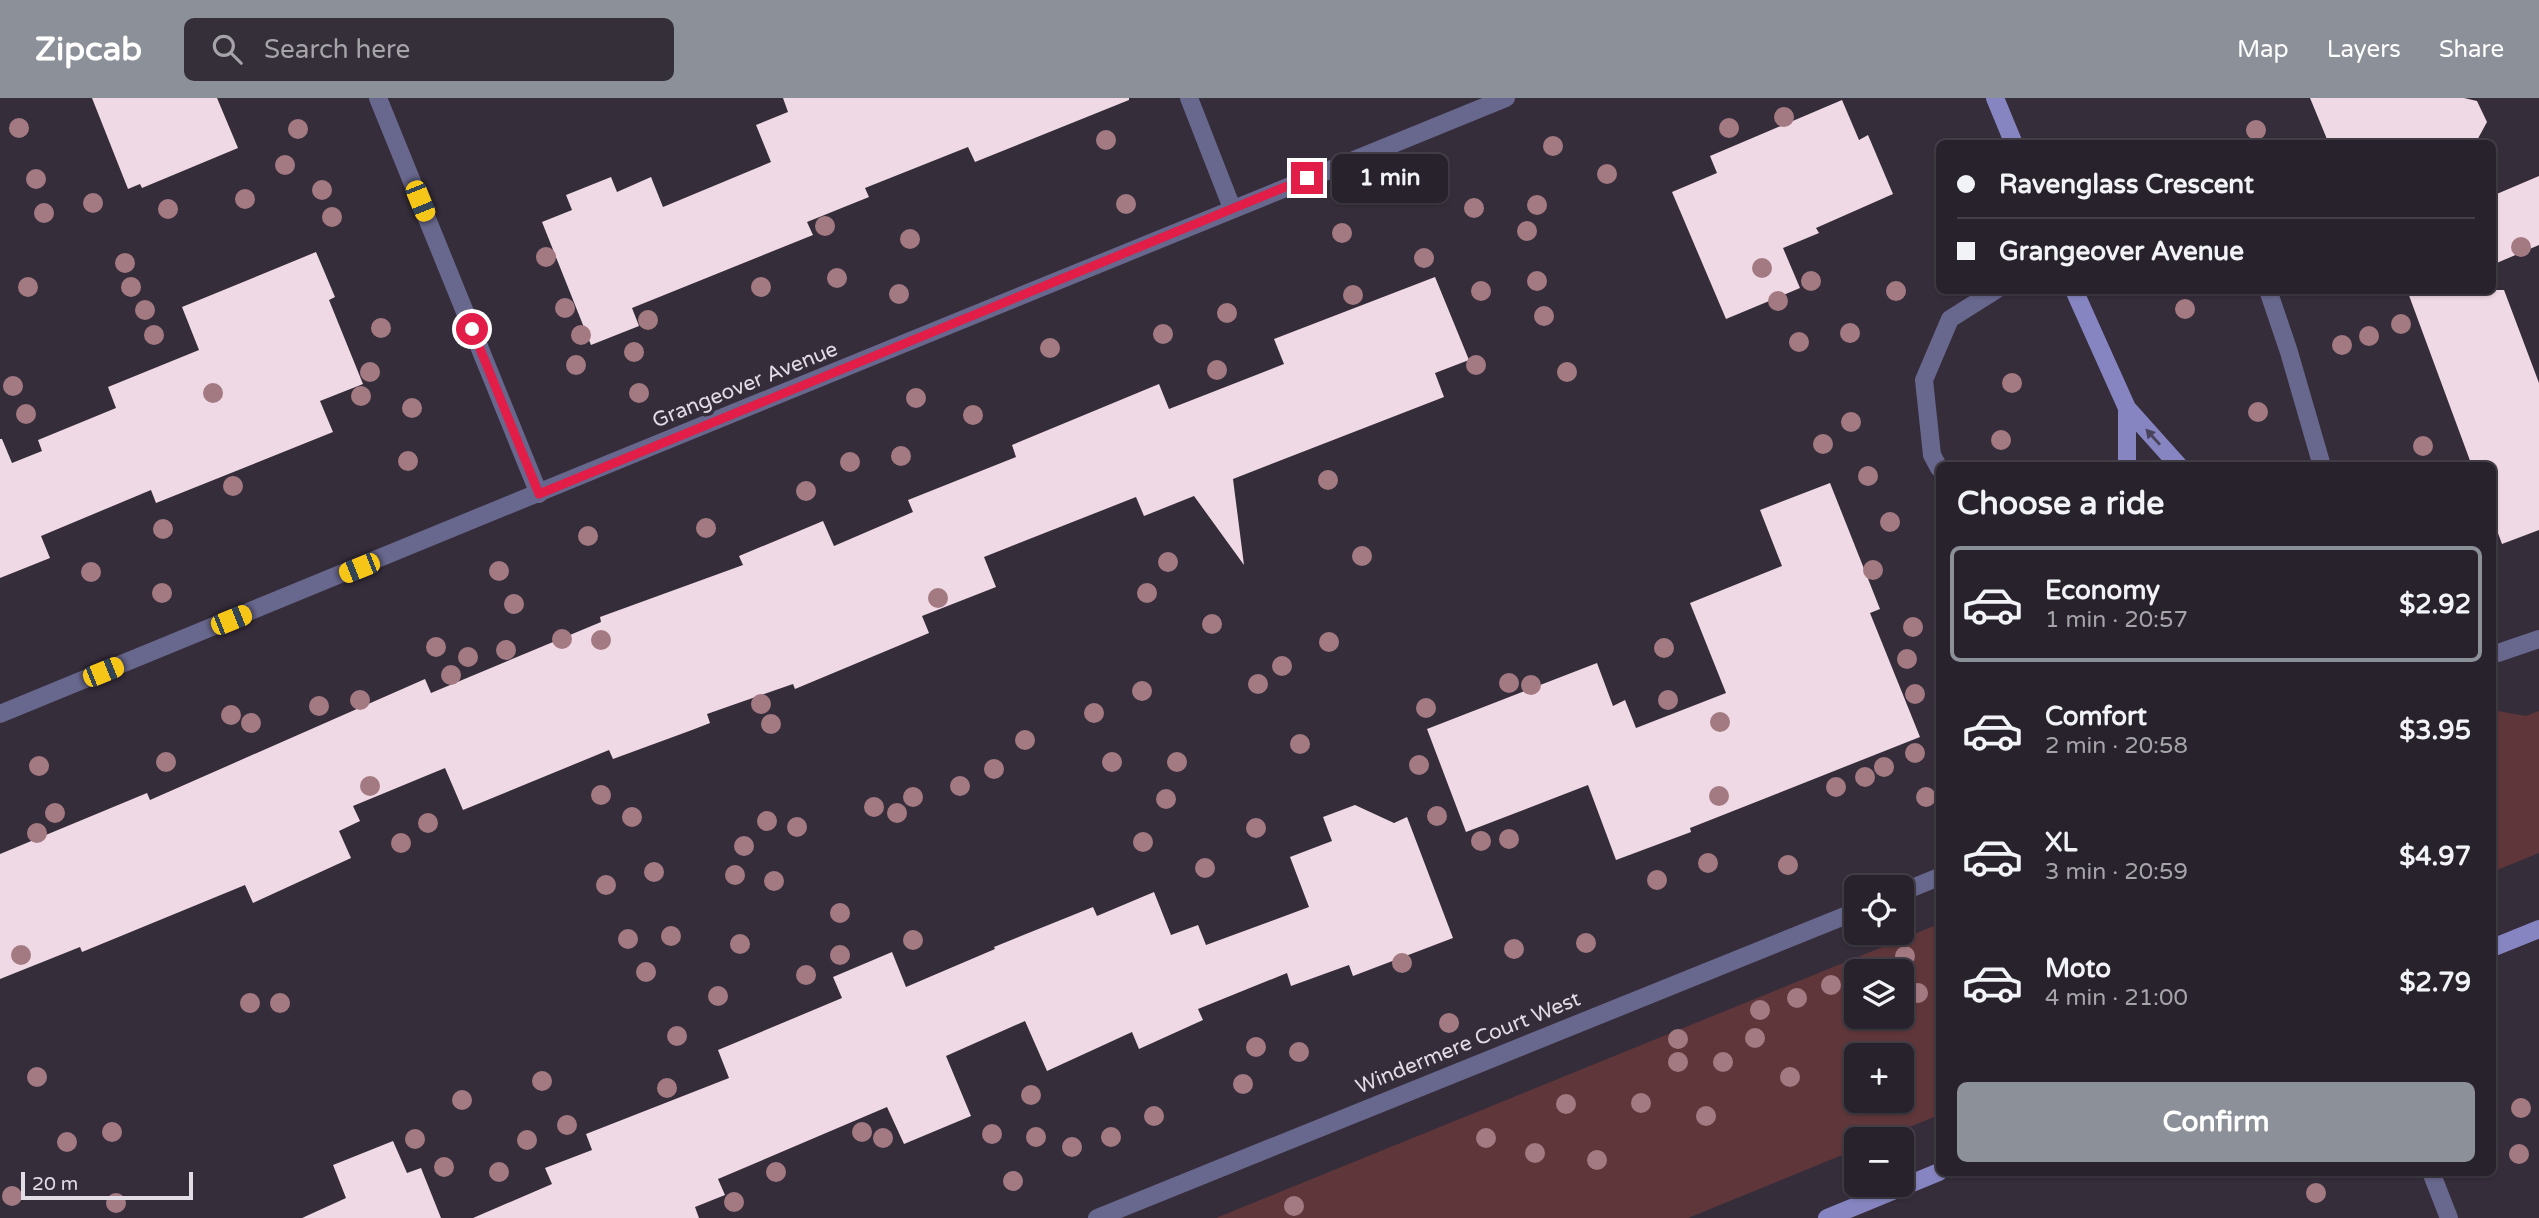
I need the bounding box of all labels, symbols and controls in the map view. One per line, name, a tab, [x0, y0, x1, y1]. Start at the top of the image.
search box	[184, 18, 674, 81]
text: Zipcab	[35, 30, 142, 69]
icon: search	[208, 30, 246, 68]
text: Search here	[264, 34, 410, 65]
text: Map	[2237, 35, 2289, 64]
text: Layers	[2327, 35, 2401, 64]
text: Share	[2439, 35, 2504, 64]
callout: 1 min	[1332, 154, 1447, 202]
route end	[1291, 162, 1323, 194]
text: 1 min	[1359, 164, 1421, 192]
text: Ravenglass Crescent	[1999, 169, 2254, 200]
car	[403, 178, 438, 224]
text: Grangeover Avenue	[1999, 236, 2244, 267]
route start	[456, 313, 488, 345]
street label: Grangeover Avenue	[649, 336, 841, 434]
one-way arrow	[2145, 429, 2161, 446]
text: Choose a ride	[1957, 485, 2164, 523]
car	[336, 550, 383, 586]
icon: car	[1961, 573, 2024, 636]
text: Economy	[2045, 575, 2160, 606]
text: $2.92	[2399, 589, 2471, 620]
car	[208, 602, 255, 638]
text: 1 min · 20:57	[2045, 606, 2188, 634]
car	[80, 654, 127, 690]
icon: car	[1961, 699, 2024, 762]
text: Comfort	[2045, 701, 2147, 732]
text: $3.95	[2399, 715, 2471, 746]
text: 2 min · 20:58	[2045, 732, 2188, 760]
icon: car	[1961, 825, 2024, 888]
text: XL	[2045, 827, 2077, 858]
text: $4.97	[2399, 841, 2471, 872]
text: 3 min · 20:59	[2045, 858, 2188, 886]
map controls	[1844, 875, 1914, 1197]
button: locate	[1844, 875, 1914, 945]
icon: car	[1961, 951, 2024, 1014]
text: Moto	[2045, 953, 2111, 984]
button: layers	[1844, 959, 1914, 1029]
text: $2.79	[2399, 967, 2471, 998]
text: 4 min · 21:00	[2045, 984, 2188, 1012]
street label: Windermere Court West	[1352, 986, 1584, 1100]
button: +	[1844, 1043, 1914, 1113]
button: Confirm	[1957, 1082, 2475, 1162]
button: −	[1844, 1127, 1914, 1197]
scale bar	[21, 1169, 192, 1201]
text: 20 m	[32, 1173, 78, 1195]

